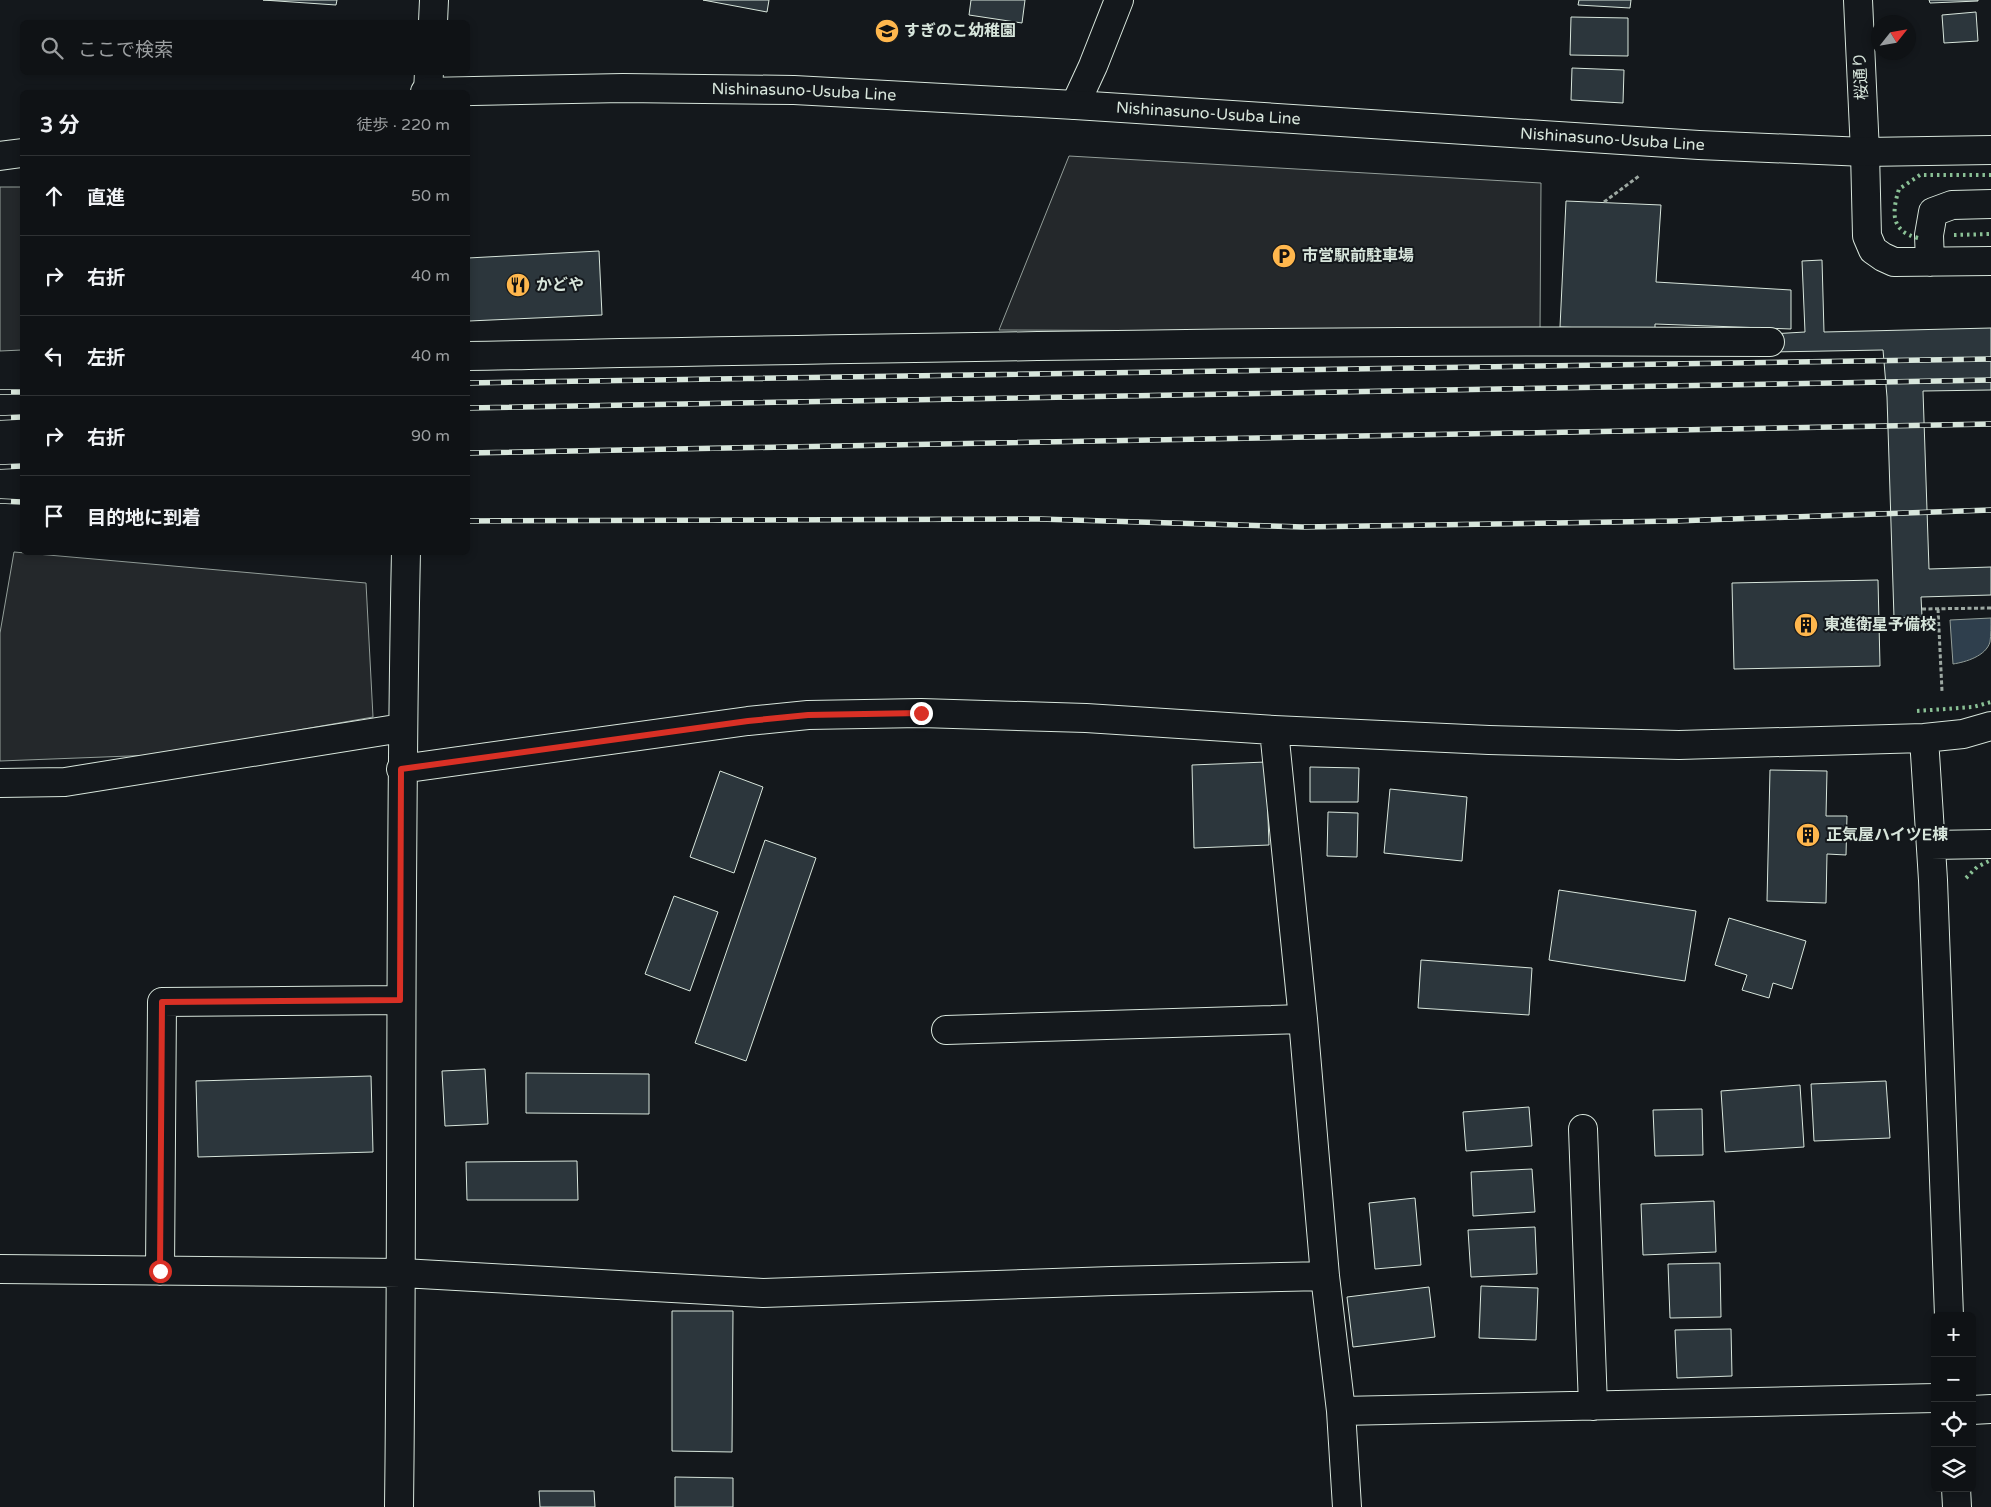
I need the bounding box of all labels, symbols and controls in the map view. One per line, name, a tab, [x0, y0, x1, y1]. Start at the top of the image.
north arrow	[1871, 15, 1916, 60]
school or university icon: すぎのこ幼稚園	[874, 18, 900, 44]
search box	[20, 20, 470, 75]
place label: すぎのこ幼稚園	[904, 21, 1016, 41]
icon: search	[38, 34, 66, 62]
text: ここで検索	[78, 39, 173, 61]
street label: 桜通り	[1850, 52, 1872, 100]
street label: Nishinasuno-Usuba Line	[711, 79, 897, 105]
street label: Nishinasuno-Usuba Line	[1115, 98, 1301, 129]
text: 3 分	[40, 113, 80, 138]
text: 徒歩 · 220 m	[357, 115, 450, 135]
street label: Nishinasuno-Usuba Line	[1520, 124, 1705, 155]
icon: ahead	[40, 182, 68, 210]
text: 50 m	[411, 186, 450, 206]
text: 直進	[87, 187, 125, 209]
parking icon: 市営駅前駐車場	[1271, 243, 1297, 269]
place label: 市営駅前駐車場	[1302, 246, 1414, 266]
icon: right	[40, 262, 68, 290]
text: 40 m	[411, 266, 450, 286]
text: 右折	[87, 267, 125, 289]
restaurant icon: かどや	[505, 272, 531, 298]
place label: かどや	[536, 275, 584, 295]
icon: left	[40, 342, 68, 370]
text: 40 m	[411, 346, 450, 366]
text: 左折	[87, 347, 125, 369]
icon: right	[40, 422, 68, 450]
text: 90 m	[411, 426, 450, 446]
text: 右折	[87, 427, 125, 449]
icon: arrive	[40, 502, 68, 530]
text: 目的地に到着	[87, 507, 201, 529]
building icon: 東進衛星予備校	[1793, 612, 1819, 638]
place label: 東進衛星予備校	[1824, 615, 1936, 635]
route end	[910, 702, 933, 725]
building icon: 正気屋ハイツE棟	[1795, 822, 1821, 848]
place label: 正気屋ハイツE棟	[1826, 825, 1948, 845]
route start	[149, 1260, 172, 1283]
map controls	[1931, 1312, 1976, 1492]
button: +	[1931, 1312, 1976, 1357]
button: −	[1931, 1357, 1976, 1402]
button: locate	[1931, 1402, 1976, 1447]
button: layers	[1931, 1447, 1976, 1492]

